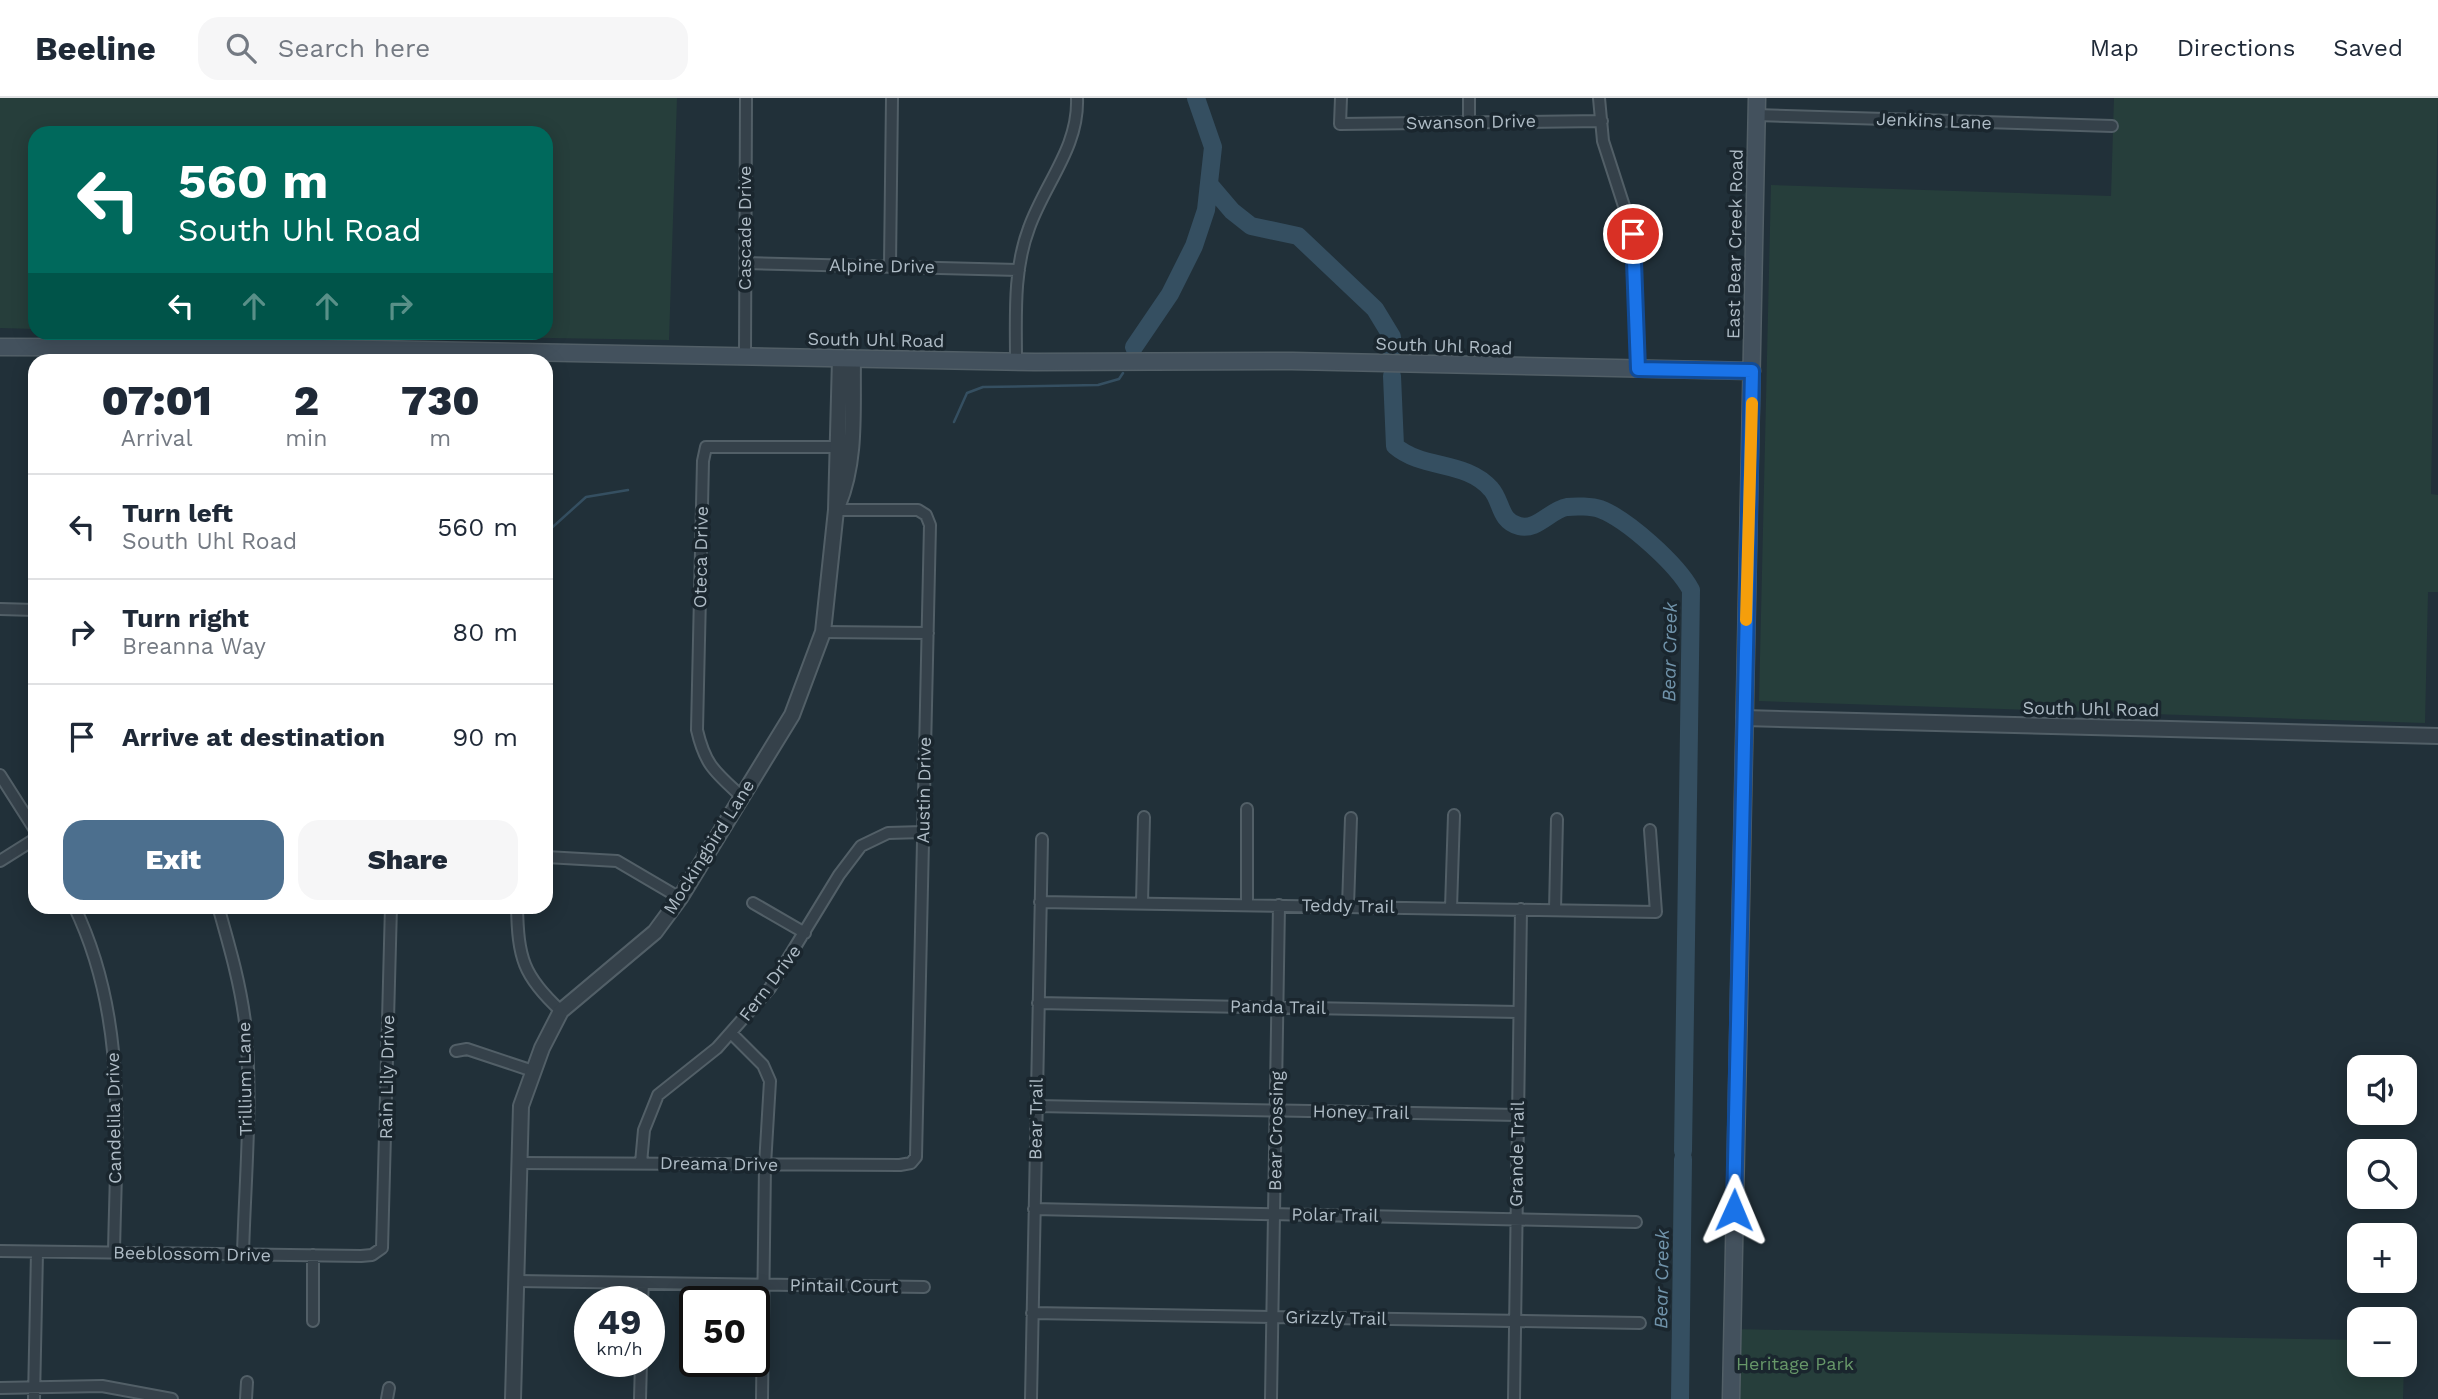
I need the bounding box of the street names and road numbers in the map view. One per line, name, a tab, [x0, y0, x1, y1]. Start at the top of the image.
street label: Jenkins Lane	[1876, 108, 1992, 133]
street label: Swanson Drive	[1406, 110, 1536, 133]
street label: East Bear Creek Road	[1722, 149, 1747, 339]
street label: Cascade Drive	[734, 166, 755, 290]
street label: Alpine Drive	[829, 254, 935, 277]
street label: South Uhl Road	[807, 328, 945, 351]
street label: South Uhl Road	[1375, 333, 1513, 358]
street label: Oteca Drive	[689, 506, 712, 608]
street label: South Uhl Road	[2022, 697, 2160, 720]
street label: Austin Drive	[912, 736, 935, 844]
street label: Mockingbird Lane	[659, 776, 759, 918]
street label: Teddy Trail	[1301, 894, 1395, 917]
street label: Fern Drive	[734, 941, 805, 1025]
street label: Panda Trail	[1230, 995, 1327, 1018]
street label: Rain Lily Drive	[375, 1015, 398, 1139]
street label: Trillium Lane	[233, 1022, 256, 1136]
street label: Candelila Drive	[102, 1052, 125, 1184]
street label: Bear Crossing	[1264, 1070, 1287, 1191]
street label: Bear Trail	[1024, 1077, 1047, 1160]
street label: Honey Trail	[1312, 1100, 1410, 1123]
street label: Grande Trail	[1505, 1100, 1528, 1207]
street label: Dreama Drive	[660, 1152, 778, 1175]
street label: Polar Trail	[1291, 1203, 1379, 1226]
street label: Beeblossom Drive	[113, 1242, 271, 1265]
street label: Pintail Court	[789, 1274, 899, 1297]
street label: Grizzly Trail	[1285, 1306, 1387, 1329]

